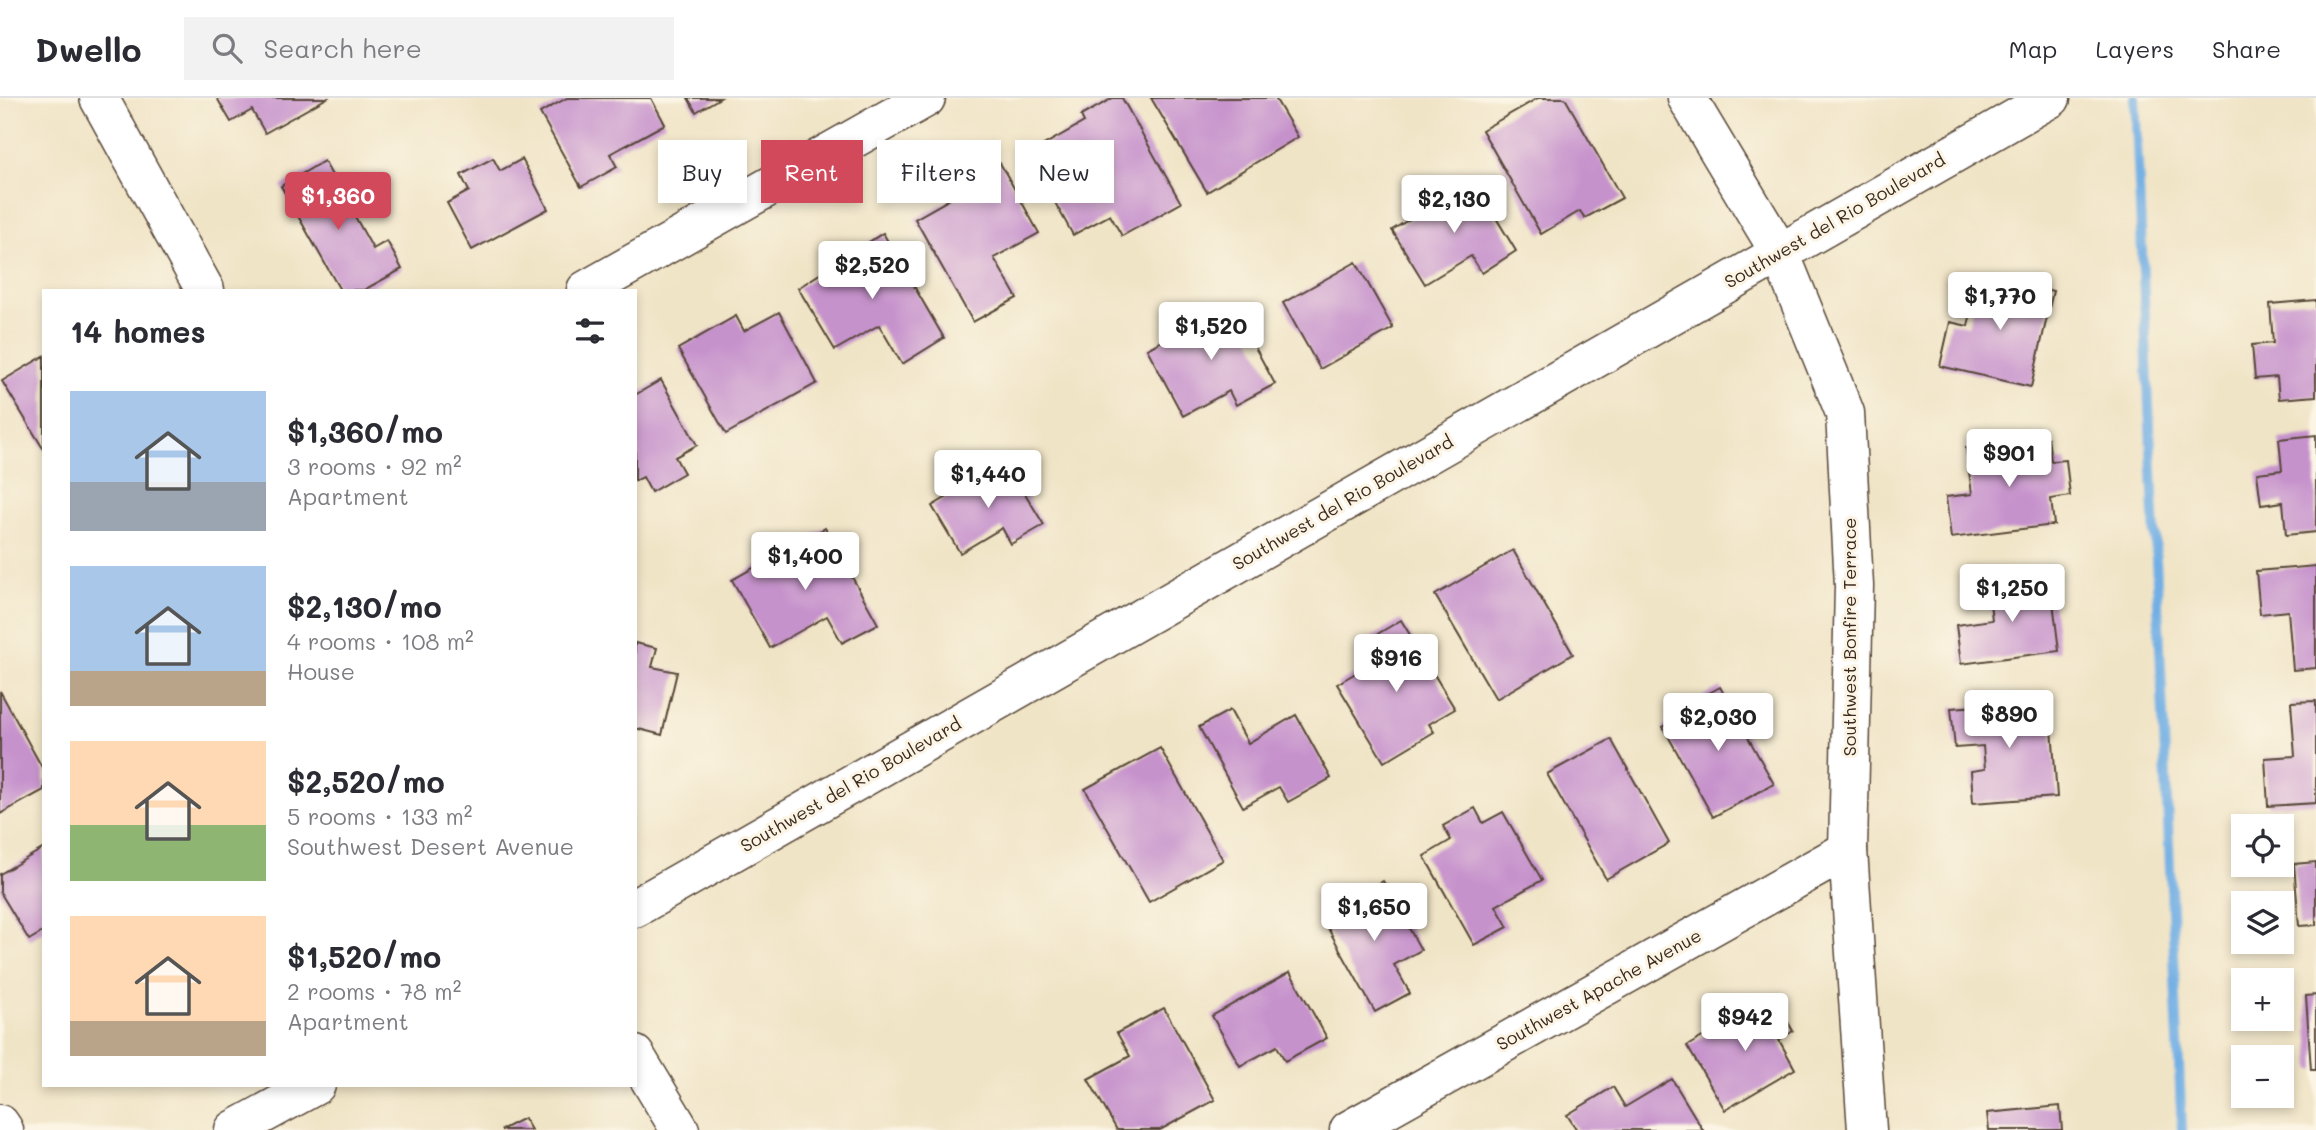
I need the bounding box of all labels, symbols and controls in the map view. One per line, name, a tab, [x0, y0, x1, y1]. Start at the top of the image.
search box	[184, 17, 674, 80]
text: Dwello	[35, 27, 142, 70]
icon: search	[208, 29, 246, 67]
text: Search here	[264, 31, 422, 65]
text: Map	[2009, 33, 2057, 64]
text: Layers	[2095, 33, 2174, 64]
text: Share	[2212, 33, 2281, 64]
chip: Buy	[658, 140, 747, 203]
chip: Rent	[761, 140, 863, 203]
chip: Filters	[877, 140, 1001, 203]
chip: New	[1015, 140, 1114, 203]
street label: Southwest del Rio Boulevard	[1720, 147, 1949, 293]
pin: $1,360	[281, 172, 395, 232]
pin: $2,130	[1397, 176, 1511, 235]
text: $1,360	[301, 180, 375, 210]
text: $2,130	[1418, 183, 1490, 213]
pin: $2,520	[815, 242, 929, 301]
text: $2,520	[834, 249, 910, 279]
pin: $1,770	[1943, 272, 2057, 332]
text: $1,770	[1964, 280, 2036, 310]
pin: $1,520	[1154, 302, 1268, 362]
text: $1,520	[1175, 310, 1247, 340]
text: 14 homes	[70, 311, 206, 351]
icon: filters	[571, 312, 609, 350]
text: $1,360/mo	[287, 411, 443, 451]
icon: home	[126, 419, 210, 503]
street label: Southwest del Rio Boulevard	[1228, 429, 1457, 575]
pin: $901	[1968, 430, 2050, 489]
text: $901	[1982, 437, 2036, 467]
pin: $1,440	[931, 450, 1045, 510]
text: 3 rooms · 92 m²	[287, 451, 462, 481]
text: $1,440	[950, 458, 1026, 488]
text: Apartment	[287, 481, 409, 511]
street label: Southwest Bonfire Terrace	[1837, 518, 1861, 756]
pin: $1,400	[748, 532, 862, 592]
text: $1,400	[767, 540, 843, 570]
pin: $1,250	[1955, 564, 2069, 624]
text: $1,250	[1976, 572, 2048, 602]
text: $2,130/mo	[287, 586, 442, 626]
icon: home	[126, 594, 210, 678]
text: 4 rooms · 108 m²	[287, 626, 474, 656]
pin: $916	[1355, 634, 1437, 694]
text: $916	[1370, 642, 1422, 672]
text: House	[287, 656, 355, 686]
pin: $890	[1968, 690, 2050, 750]
pin: $2,030	[1661, 694, 1775, 753]
text: $890	[1980, 698, 2038, 728]
text: $2,030	[1679, 701, 1757, 731]
street label: Southwest del Rio Boulevard	[736, 711, 965, 857]
text: $2,520/mo	[287, 761, 445, 801]
icon: home	[126, 769, 210, 853]
text: 5 rooms · 133 m²	[287, 801, 472, 831]
map controls	[2231, 814, 2294, 1108]
button: locate	[2231, 814, 2294, 877]
text: Southwest Desert Avenue	[287, 831, 574, 861]
pin: $1,650	[1317, 884, 1431, 943]
text: $1,650	[1337, 891, 1411, 921]
button: layers	[2231, 891, 2294, 954]
street label: Southwest Apache Avenue	[1492, 923, 1705, 1056]
text: $1,520/mo	[287, 936, 441, 976]
icon: home	[126, 944, 210, 1028]
button: +	[2231, 968, 2294, 1031]
text: 2 rooms · 78 m²	[287, 976, 461, 1006]
pin: $942	[1704, 993, 1786, 1053]
text: $942	[1717, 1001, 1773, 1031]
text: Apartment	[287, 1006, 409, 1036]
button: −	[2231, 1045, 2294, 1108]

